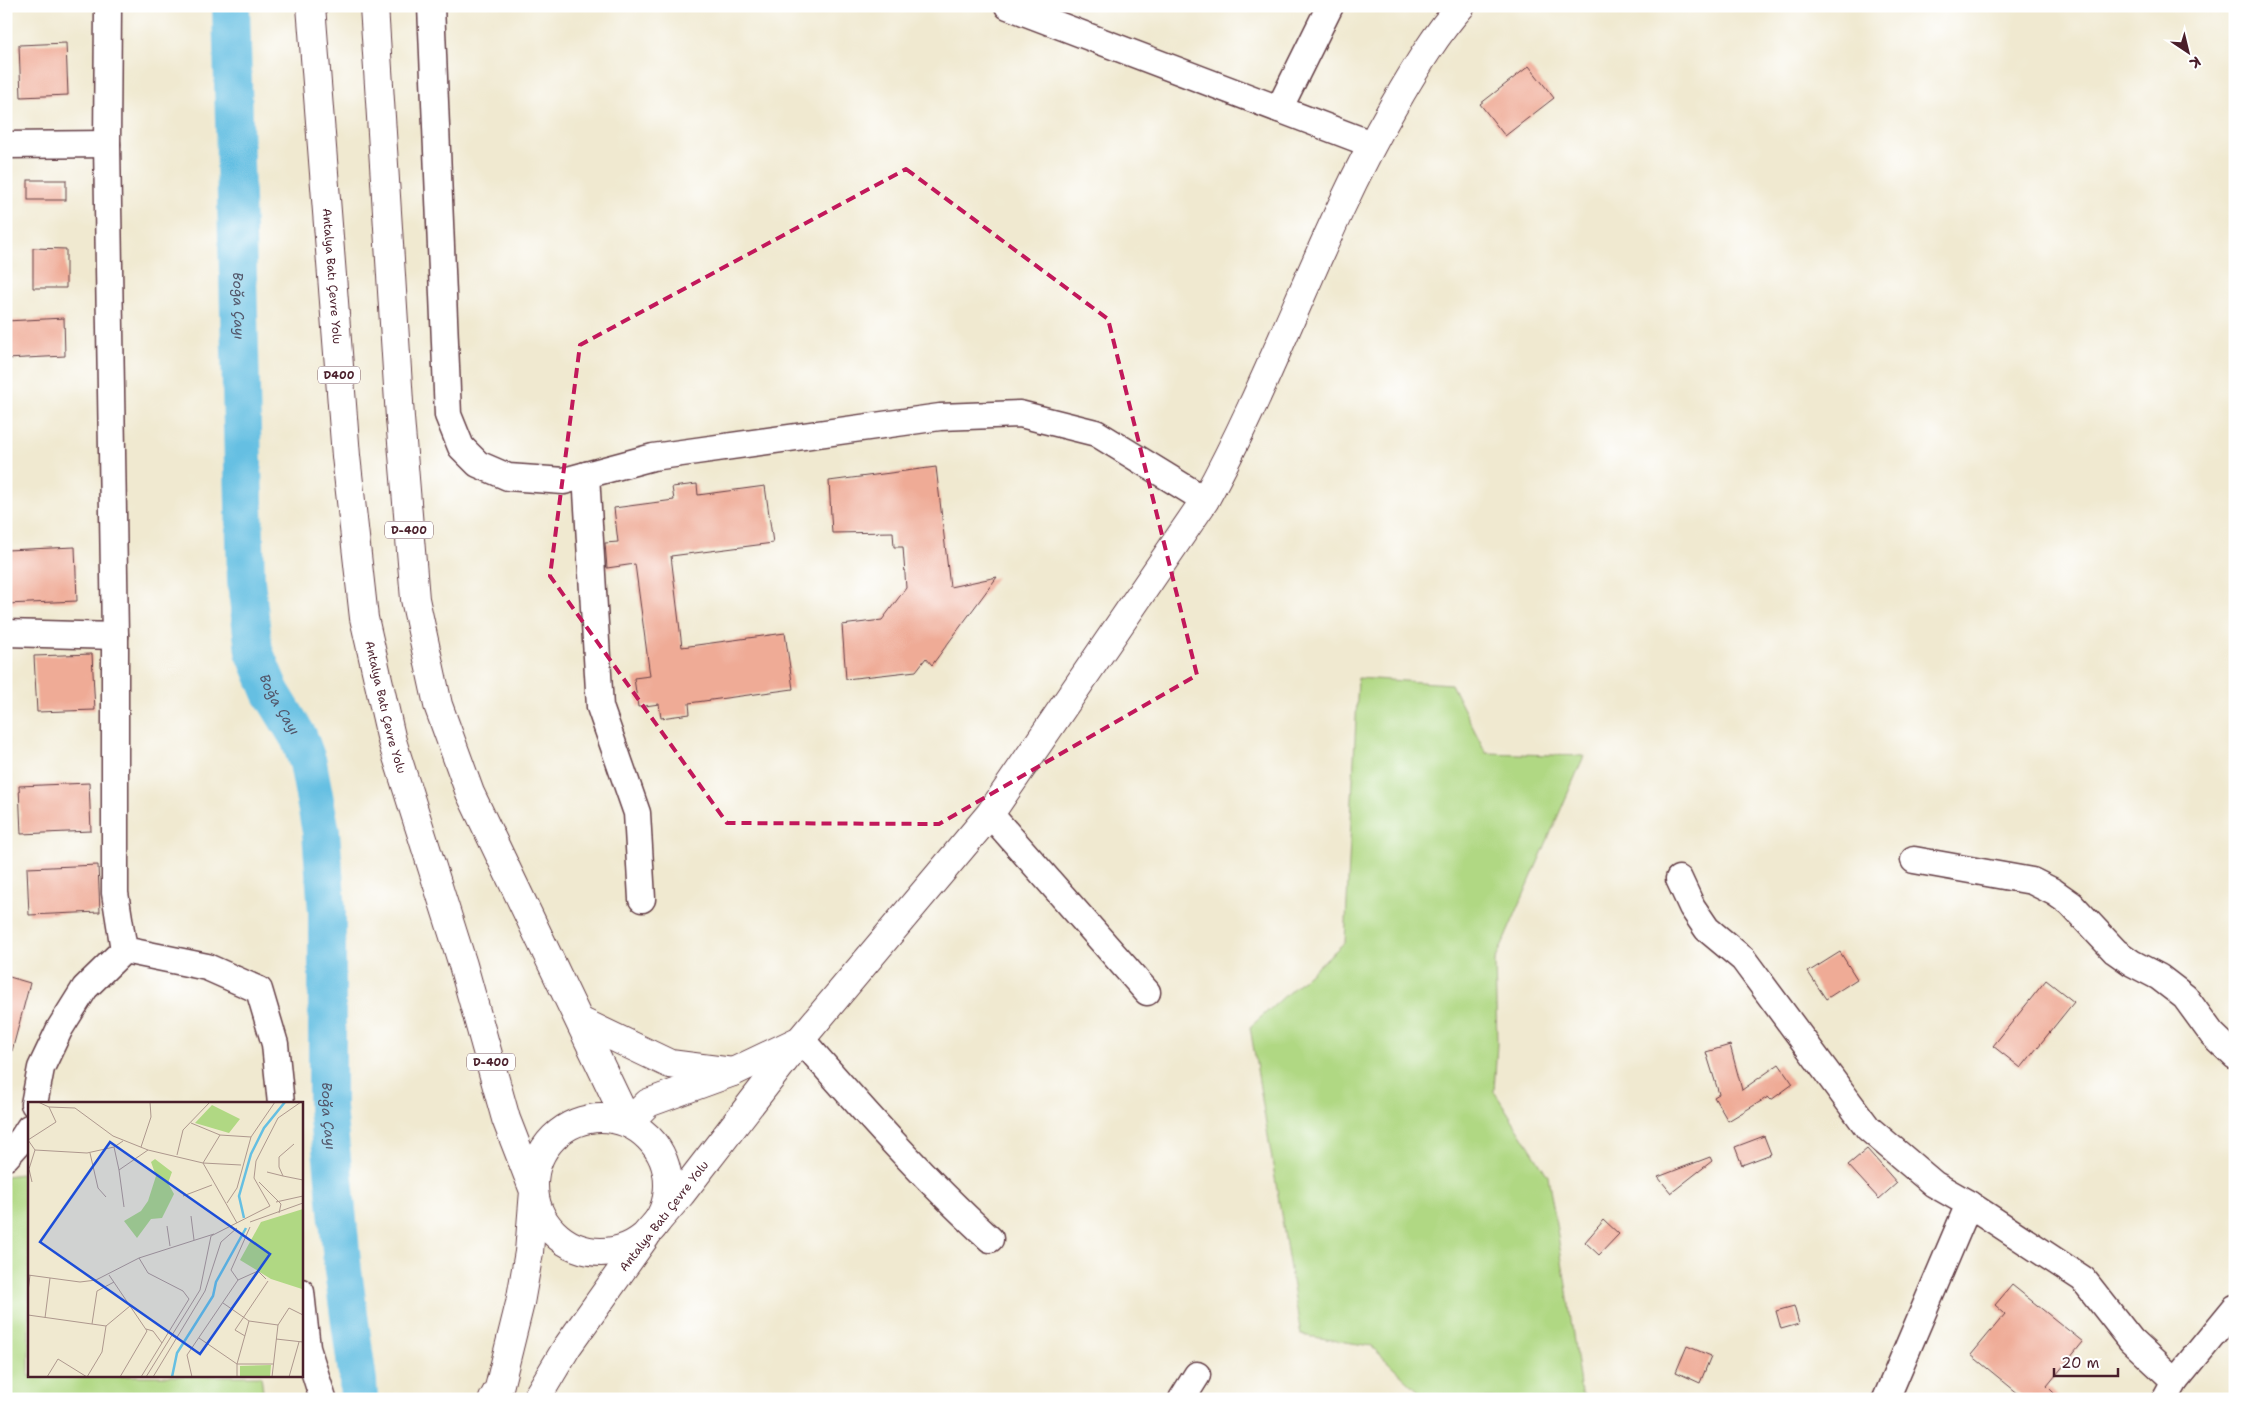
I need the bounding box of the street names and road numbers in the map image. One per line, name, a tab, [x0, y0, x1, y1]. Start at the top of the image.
street label: Antalya Batı Çevre Yolu	[319, 208, 345, 345]
road number: D400	[318, 366, 360, 384]
road number: D-400	[385, 522, 433, 538]
street label: Antalya Batı Çevre Yolu	[361, 639, 410, 776]
road number: D-400	[467, 1054, 515, 1070]
street label: Antalya Batı Çevre Yolu	[616, 1157, 712, 1275]

